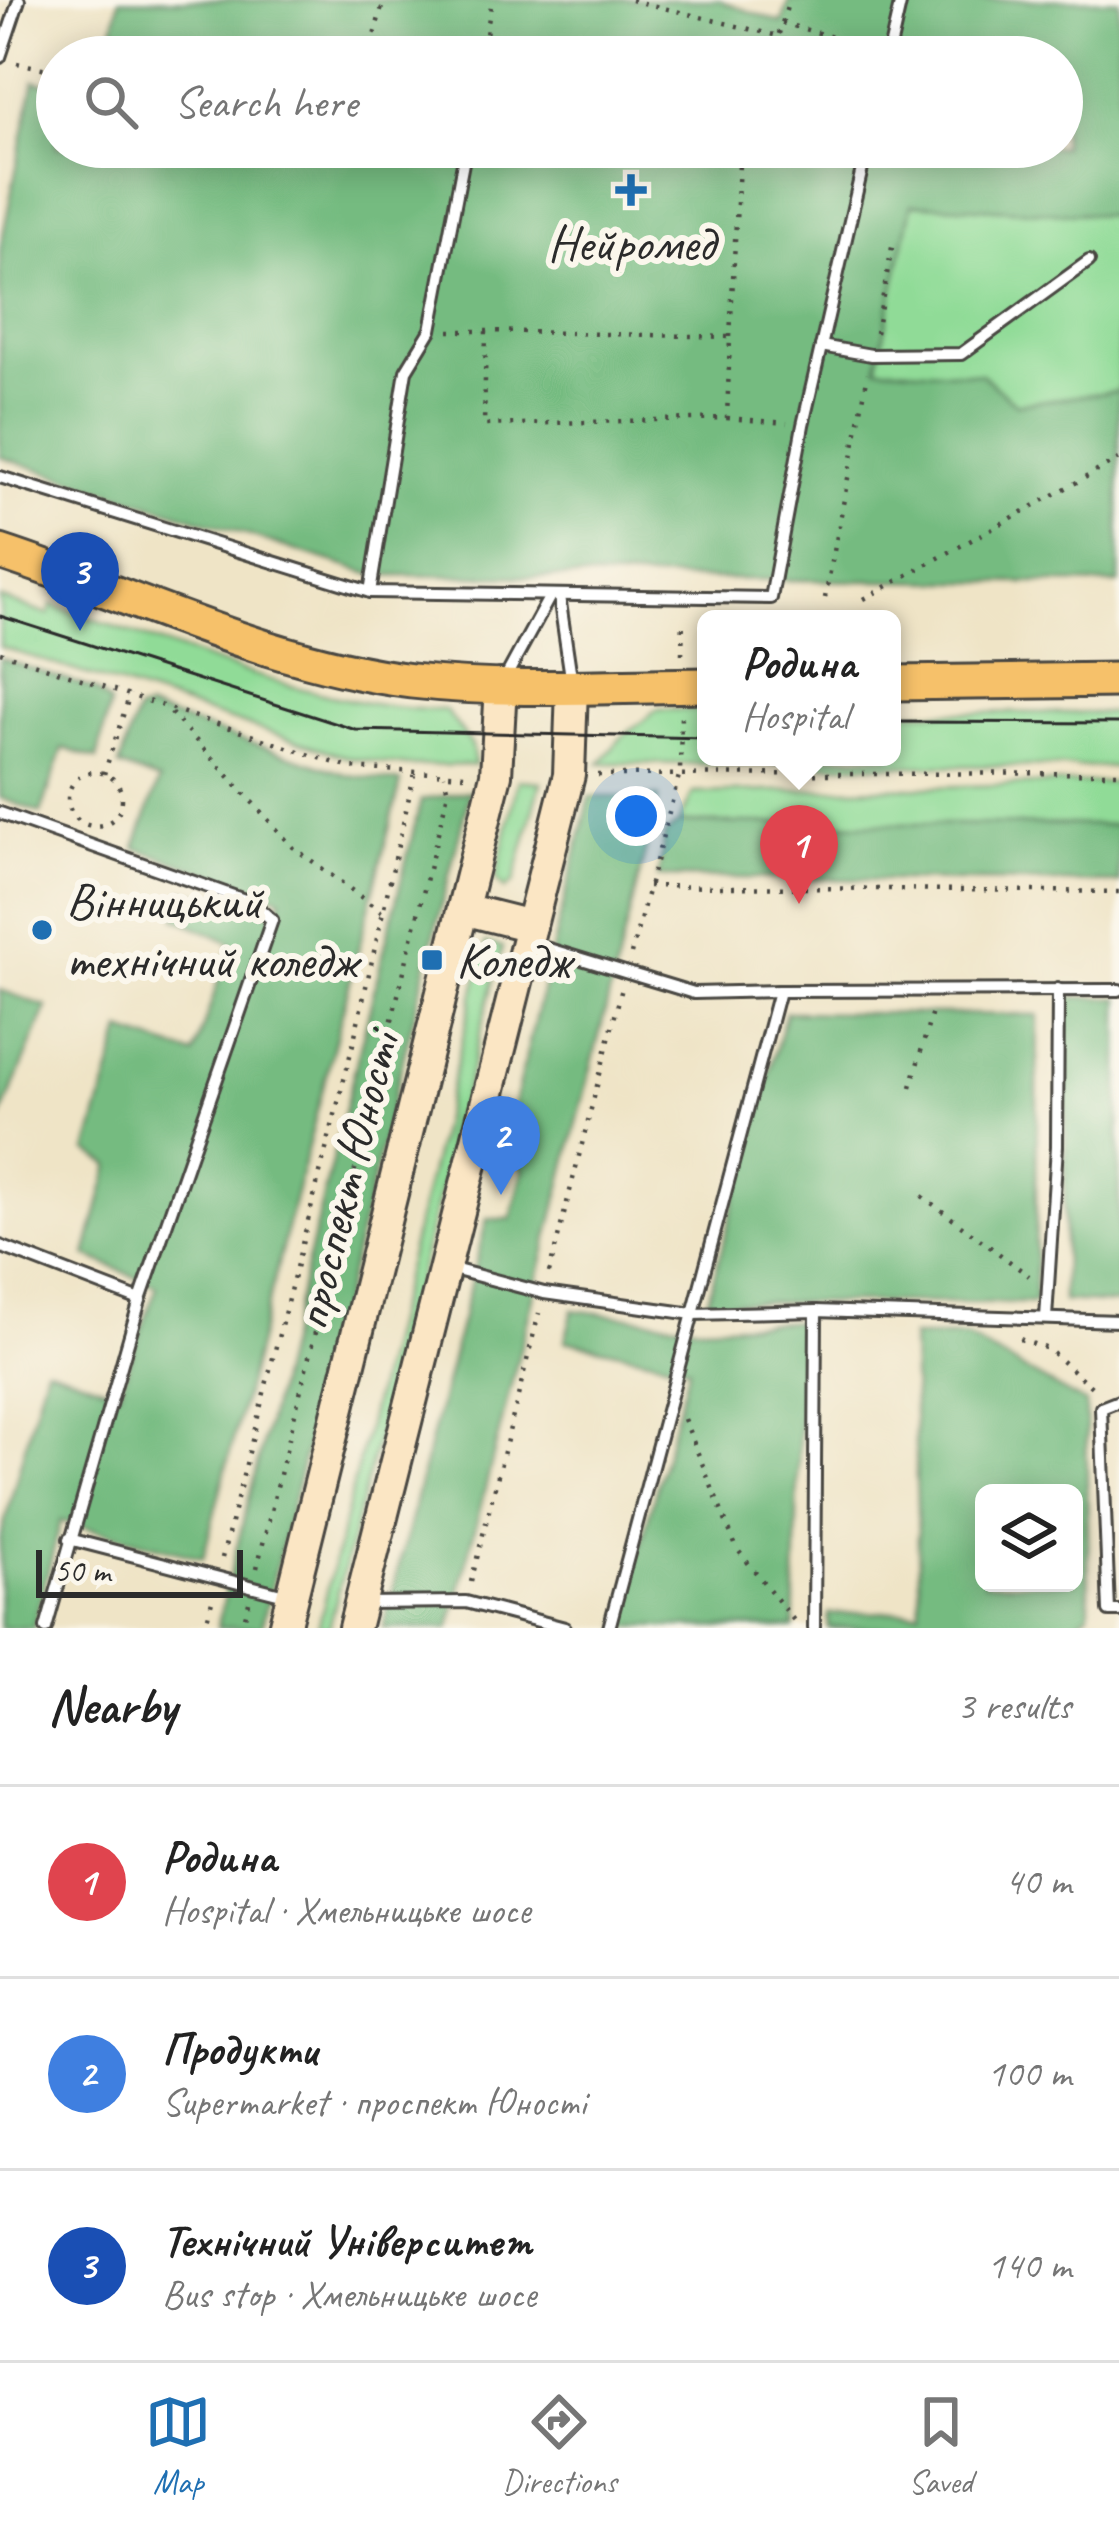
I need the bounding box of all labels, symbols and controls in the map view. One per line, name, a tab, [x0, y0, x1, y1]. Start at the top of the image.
search box	[36, 36, 1083, 168]
icon: search	[78, 69, 144, 135]
text: Search here	[174, 74, 357, 131]
marker: Нейромед	[615, 174, 647, 206]
place label: Нейромед	[548, 211, 720, 275]
pin: 3	[41, 532, 119, 631]
popup	[697, 610, 901, 766]
text: Родина	[742, 635, 856, 692]
text: Hospital	[742, 692, 848, 741]
your location	[606, 786, 666, 846]
pin: 1	[760, 805, 838, 904]
place label: Вінницький технічний коледж	[66, 869, 363, 992]
marker: Вінницький технічний коледж	[29, 917, 55, 943]
place label: Коледж	[456, 928, 576, 992]
marker: Коледж	[419, 947, 445, 973]
street label: проспект Юності	[278, 1021, 415, 1336]
pin: 2	[462, 1096, 540, 1195]
map controls	[975, 1484, 1083, 1592]
button: layers	[975, 1484, 1083, 1592]
scale bar	[36, 1544, 243, 1597]
text: 50 m	[54, 1550, 110, 1592]
text: Nearby	[48, 1674, 176, 1738]
text: 3 results	[957, 1682, 1071, 1731]
text: Родина	[162, 1829, 276, 1886]
text: 1	[78, 1857, 96, 1906]
text: 40 m	[1005, 1857, 1071, 1906]
text: Hospital · Хмельницьке шосе	[162, 1886, 531, 1935]
text: Продукти	[162, 2021, 317, 2078]
text: 2	[78, 2049, 96, 2098]
text: 100 m	[987, 2049, 1071, 2098]
text: Supermarket · проспект Юності	[162, 2078, 586, 2127]
text: Технічний Університет	[162, 2213, 532, 2270]
text: 3	[78, 2241, 96, 2290]
text: 140 m	[987, 2241, 1071, 2290]
text: Bus stop · Хмельницьке шосе	[162, 2270, 536, 2319]
tab: Map	[145, 2389, 211, 2503]
tab: Directions	[502, 2389, 617, 2503]
tab: Saved	[908, 2389, 974, 2503]

